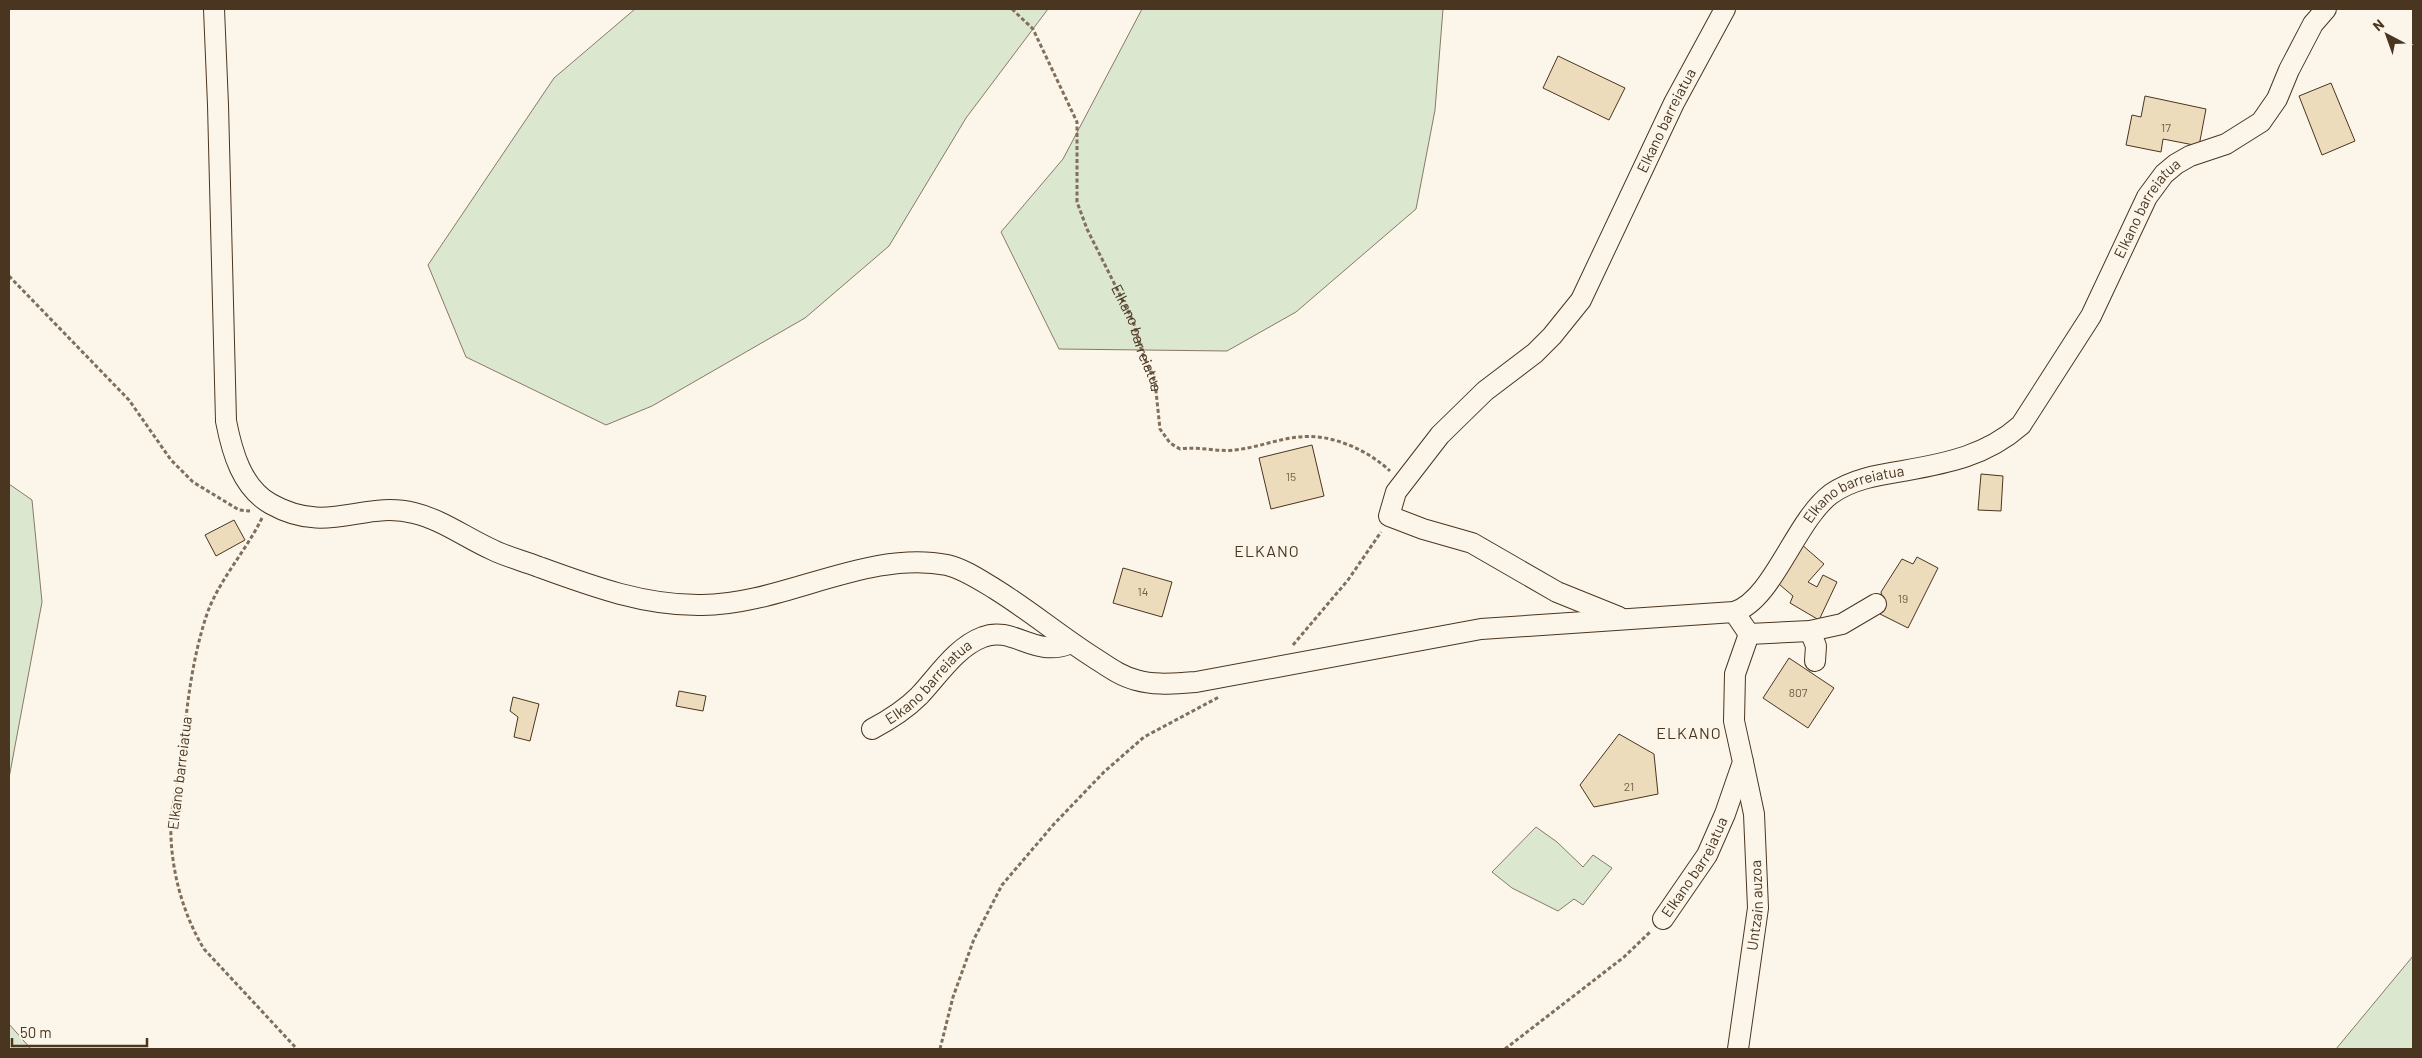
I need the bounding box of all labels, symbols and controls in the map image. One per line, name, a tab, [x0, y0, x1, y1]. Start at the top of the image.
north arrow	[2362, 10, 2412, 60]
text: N	[2369, 15, 2387, 34]
street label: Elkano barreiatua	[1632, 65, 1699, 175]
house number: 17	[2161, 120, 2171, 134]
street label: Elkano barreiatua	[2110, 154, 2184, 261]
street label: Elkano barreiatua	[1108, 281, 1166, 392]
street label: Elkano barreiatua	[1798, 461, 1905, 526]
house number: 15	[1286, 469, 1296, 483]
district label: ELKANO	[1234, 541, 1300, 560]
house number: 14	[1138, 584, 1148, 598]
house number: 19	[1898, 591, 1908, 605]
street label: Elkano barreiatua	[881, 635, 975, 727]
house number: 807	[1789, 685, 1808, 699]
street label: Elkano barreiatua	[163, 715, 195, 831]
district label: ELKANO	[1656, 723, 1722, 742]
house number: 21	[1624, 779, 1634, 793]
street label: Elkano barreiatua	[1657, 814, 1731, 920]
street label: Untzain auzoa	[1742, 860, 1766, 952]
scale bar	[12, 1016, 148, 1048]
text: 50 m	[20, 1023, 52, 1041]

